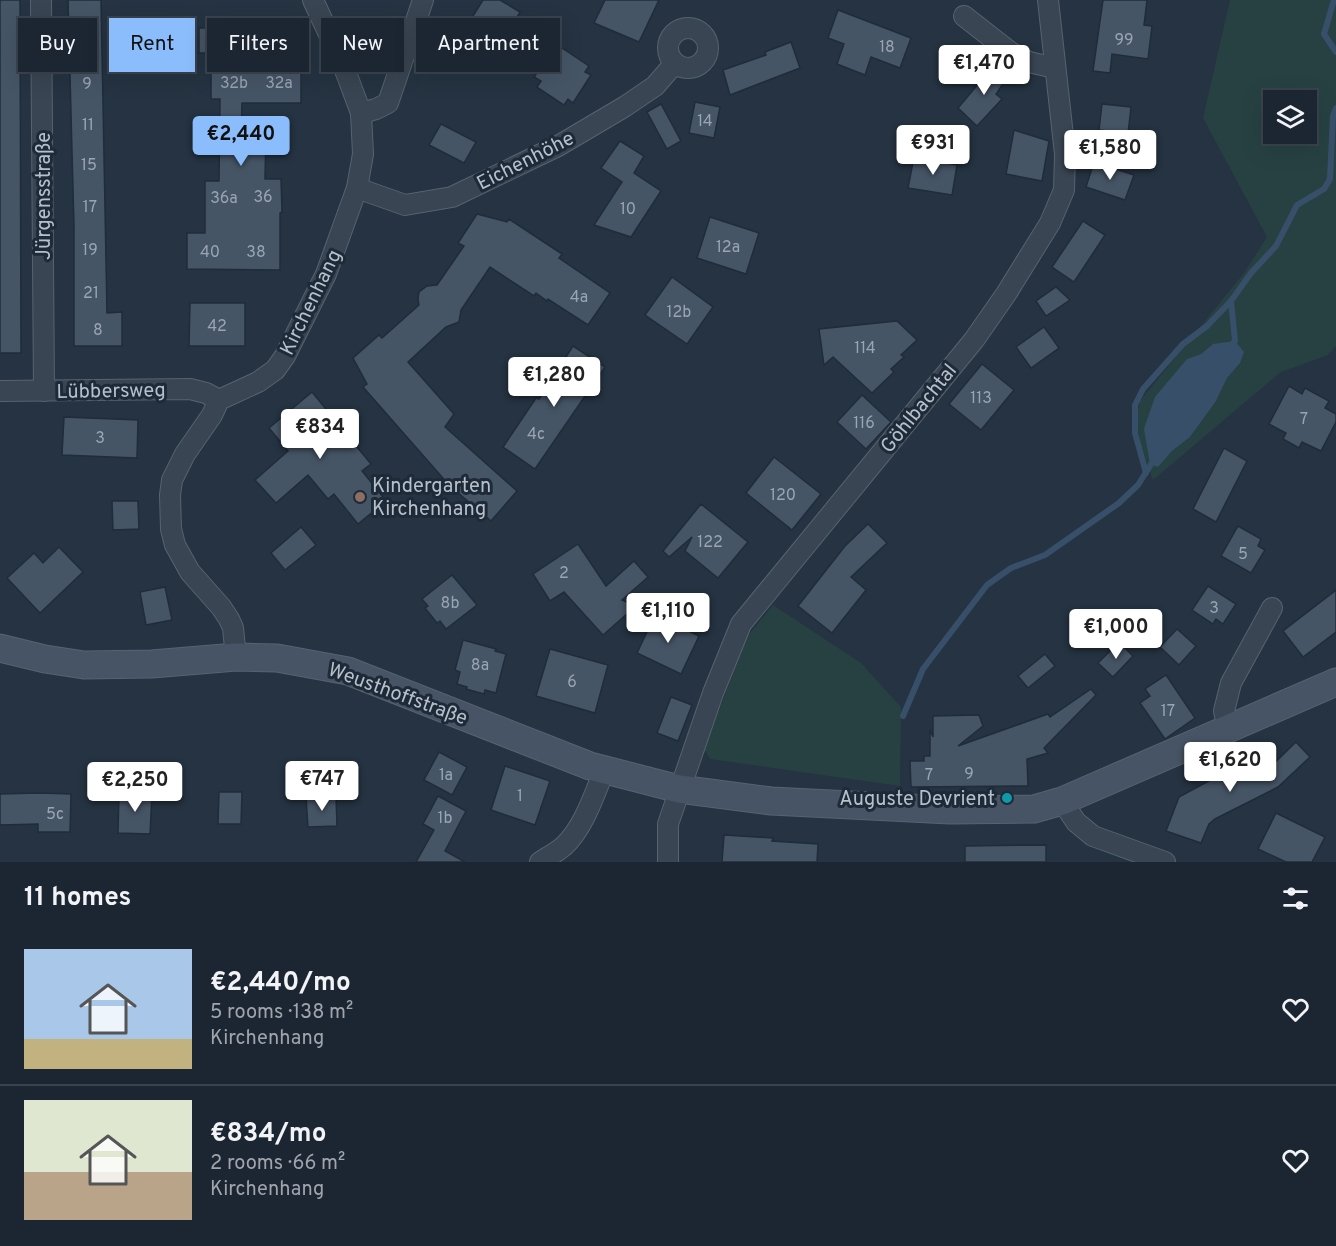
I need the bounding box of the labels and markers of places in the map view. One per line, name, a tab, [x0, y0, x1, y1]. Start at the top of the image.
pin: €1,470	[935, 45, 1033, 96]
pin: €2,440	[192, 116, 290, 167]
pin: €931	[897, 125, 969, 176]
pin: €1,580	[1061, 130, 1159, 181]
pin: €1,280	[505, 357, 603, 408]
pin: €834	[284, 409, 356, 460]
place label: Kindergarten Kirchenhang	[372, 474, 491, 523]
marker: Kindergarten Kirchenhang	[353, 490, 367, 504]
pin: €1,110	[619, 593, 717, 644]
pin: €1,000	[1067, 609, 1165, 660]
pin: €1,620	[1181, 742, 1279, 793]
pin: €747	[286, 761, 358, 812]
pin: €2,250	[86, 762, 184, 813]
place label: Auguste Devrient	[839, 787, 995, 813]
marker: Auguste Devrient	[1000, 791, 1014, 805]

